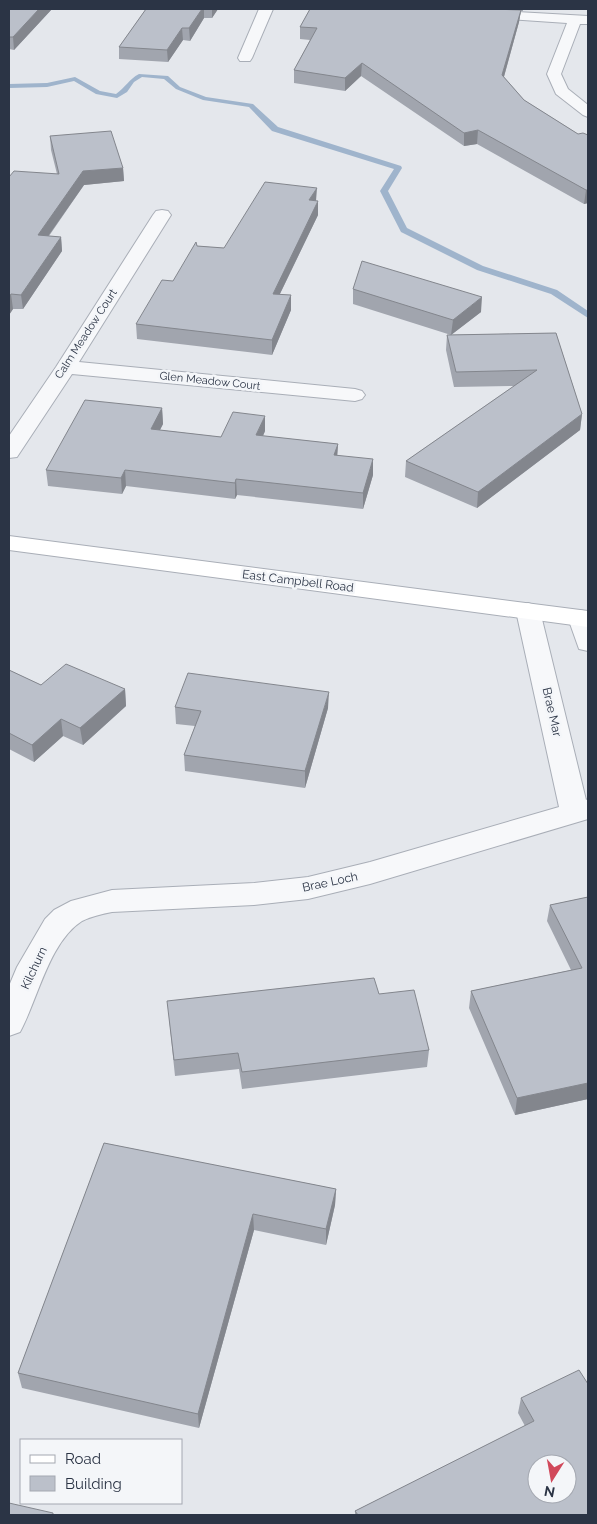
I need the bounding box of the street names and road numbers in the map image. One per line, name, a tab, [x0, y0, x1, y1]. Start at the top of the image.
street label: Calm Meadow Court	[52, 286, 120, 381]
street label: Glen Meadow Court	[159, 369, 261, 393]
street label: East Campbell Road	[241, 567, 355, 595]
street label: Brae Mar	[540, 686, 565, 739]
street label: Brae Loch	[301, 869, 359, 895]
street label: Kilchurn	[18, 944, 50, 992]

